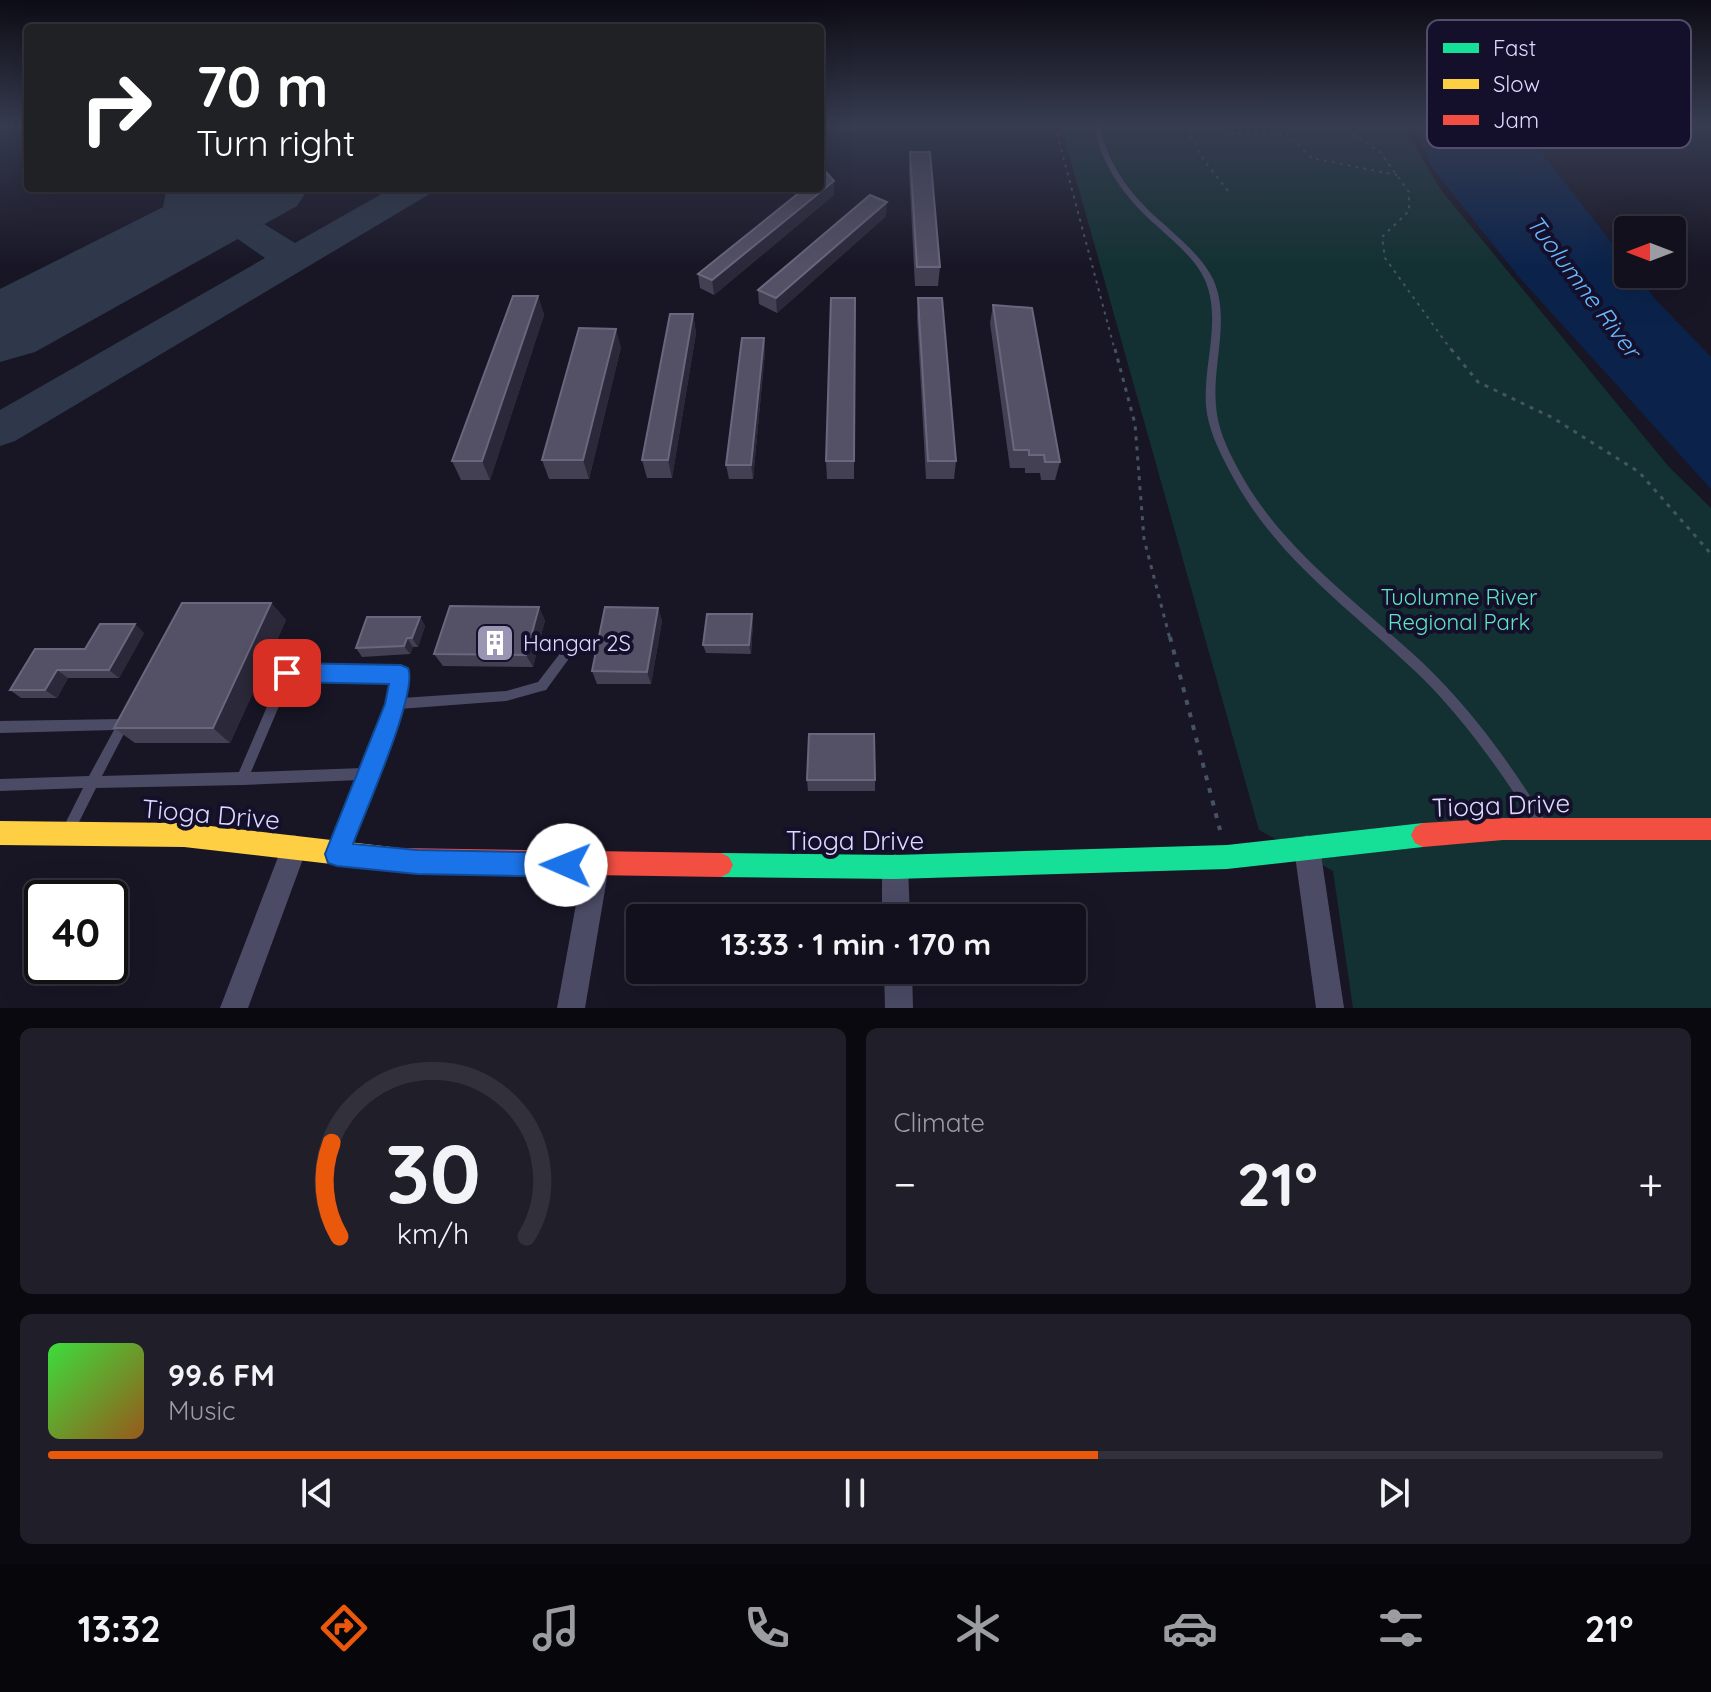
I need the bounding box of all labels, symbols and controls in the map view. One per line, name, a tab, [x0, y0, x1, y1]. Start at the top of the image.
legend	[1427, 20, 1691, 148]
text: Fast	[1493, 34, 1536, 62]
text: 70 m	[196, 51, 328, 121]
icon: right	[64, 56, 168, 160]
text: Slow	[1493, 70, 1540, 98]
text: Jam	[1493, 106, 1539, 134]
text: Turn right	[196, 120, 355, 165]
water label: Tuolumne River	[1520, 209, 1649, 366]
north arrow	[1614, 216, 1686, 288]
map controls	[1614, 216, 1686, 288]
park label: Tuolumne River Regional Park	[1380, 583, 1538, 636]
building icon: Hangar 2S	[474, 622, 516, 664]
place label: Hangar 2S	[523, 629, 631, 657]
pin	[253, 639, 321, 707]
icon: arrive	[265, 651, 309, 695]
street label: Tioga Drive	[1431, 786, 1571, 824]
street label: Tioga Drive	[141, 792, 281, 836]
position arrow	[524, 823, 608, 907]
street label: Tioga Drive	[786, 824, 924, 857]
speed limit sign: 40	[24, 880, 128, 984]
text: 13:33 · 1 min · 170 m	[721, 925, 991, 963]
text: Climate	[894, 1106, 985, 1139]
text: 30	[385, 1120, 481, 1224]
text: 21°	[1237, 1146, 1318, 1221]
text: −	[894, 1156, 916, 1211]
text: +	[1638, 1156, 1663, 1211]
text: km/h	[396, 1215, 469, 1251]
text: 99.6 FM	[168, 1356, 275, 1394]
text: Music	[168, 1394, 236, 1427]
icon: previous	[295, 1471, 339, 1515]
icon: pause	[833, 1471, 877, 1515]
icon: next	[1372, 1471, 1416, 1515]
icon: directions	[316, 1600, 372, 1656]
icon: music	[528, 1600, 584, 1656]
icon: phone	[739, 1600, 795, 1656]
icon: climate	[950, 1600, 1006, 1656]
icon: car	[1162, 1600, 1218, 1656]
icon: filters	[1373, 1600, 1429, 1656]
text: 13:32	[78, 1606, 161, 1651]
text: 21°	[1585, 1606, 1633, 1651]

